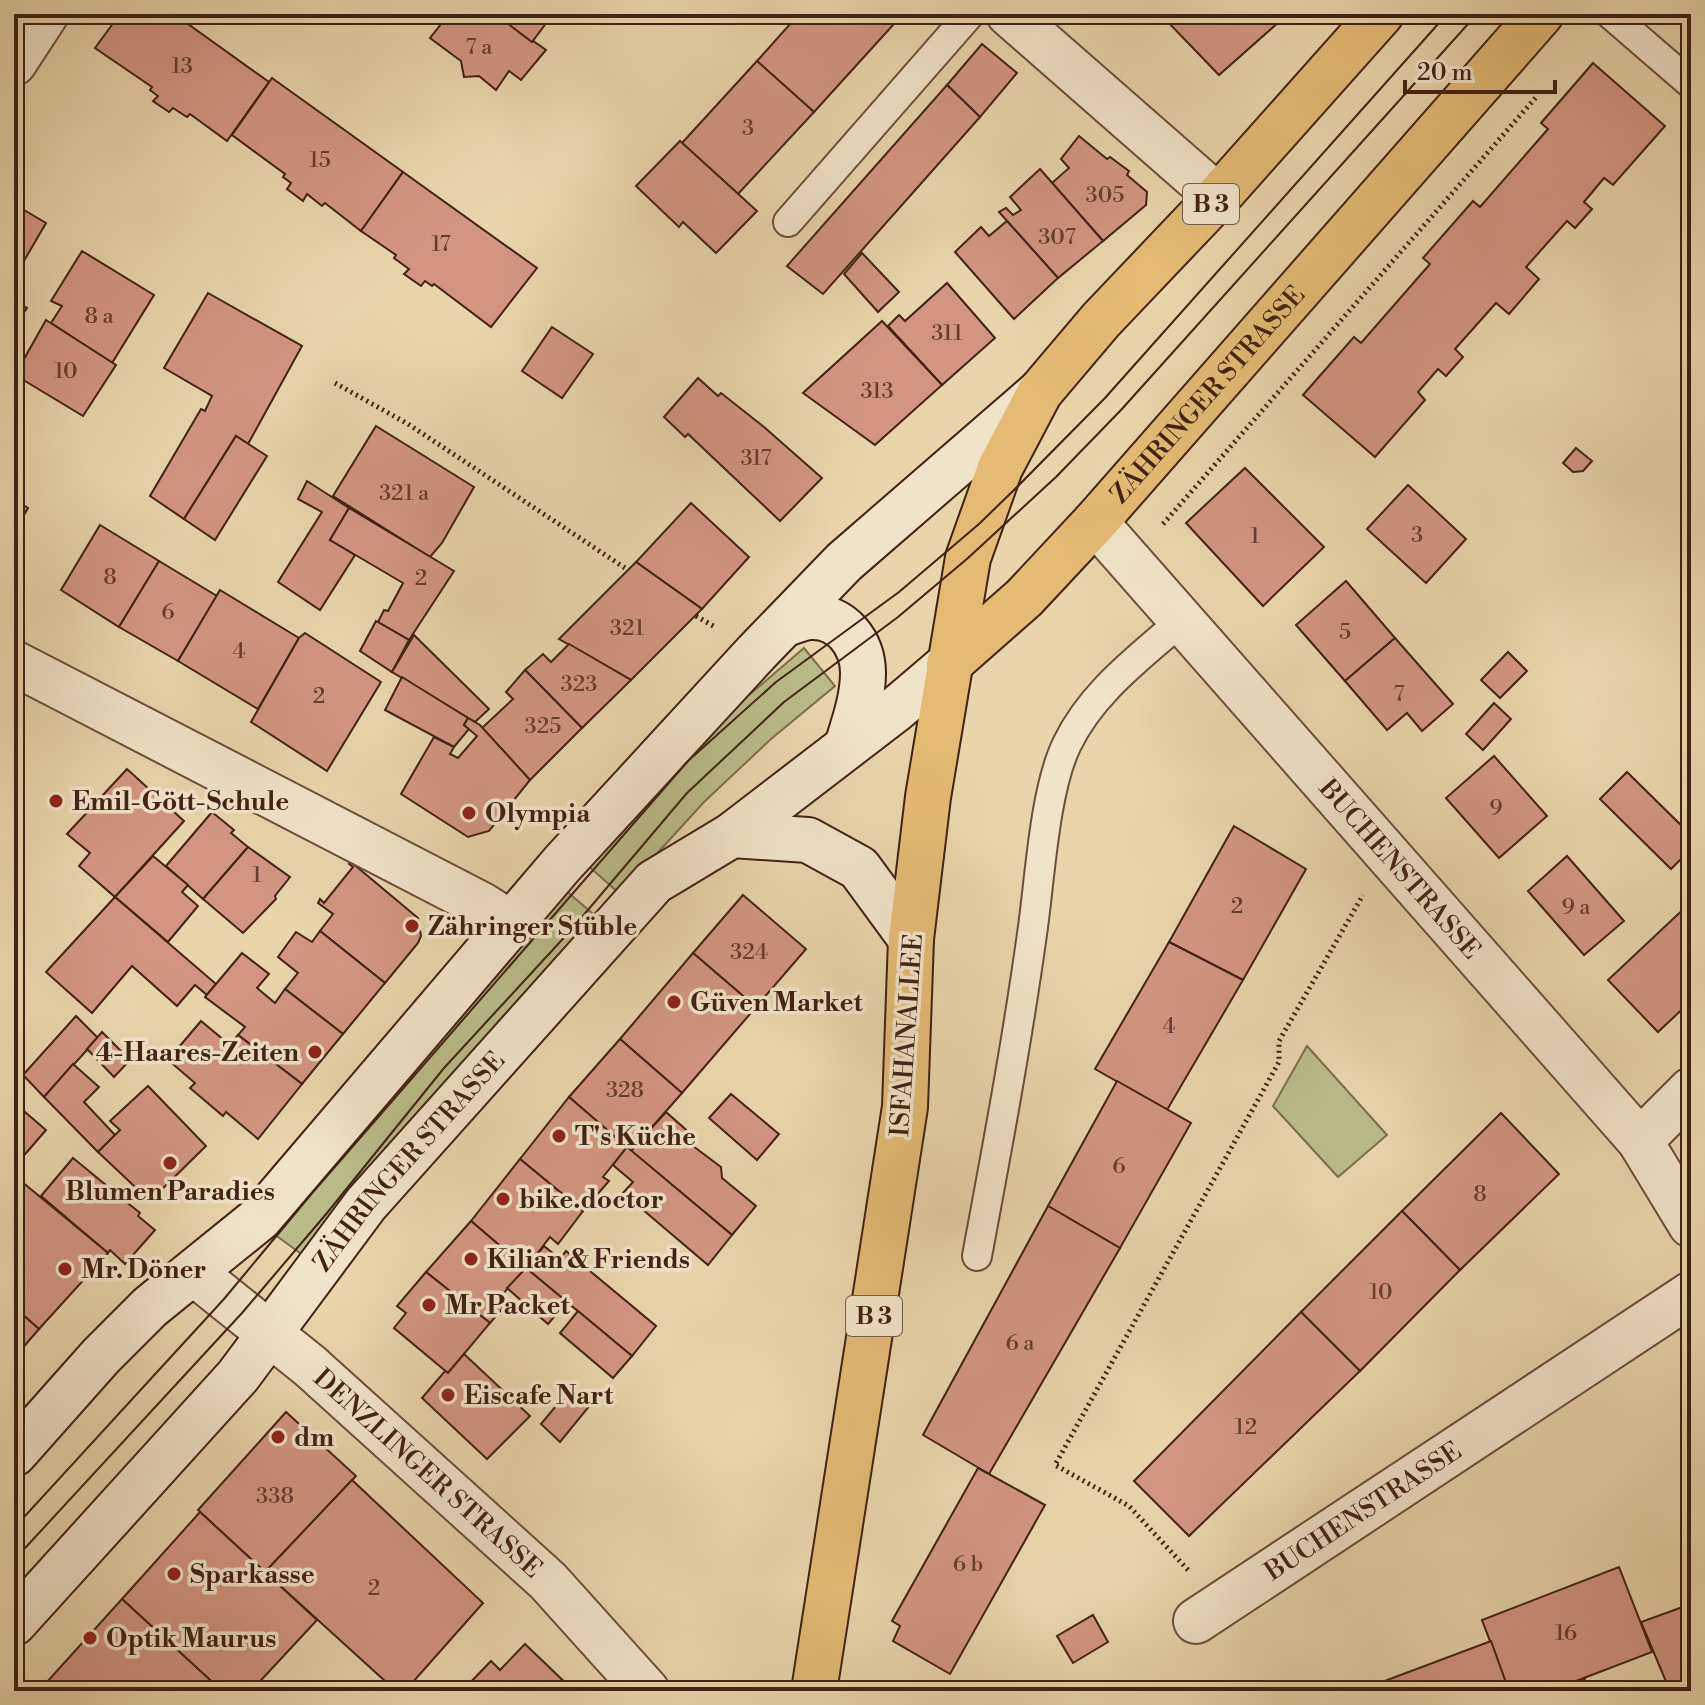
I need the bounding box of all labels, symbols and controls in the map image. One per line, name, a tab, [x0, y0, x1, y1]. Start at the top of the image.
house number: 7 a	[466, 34, 493, 61]
scale bar	[1405, 44, 1555, 94]
house number: 13	[171, 53, 193, 80]
text: 20 m	[1417, 58, 1473, 88]
house number: 3	[742, 115, 754, 142]
house number: 15	[309, 147, 331, 174]
house number: 305	[1086, 182, 1124, 209]
road number: B 3	[1183, 184, 1239, 224]
house number: 307	[1038, 224, 1076, 251]
house number: 17	[431, 231, 451, 258]
street label: ZÄHRINGER STRASSE	[1104, 279, 1312, 510]
house number: 8 a	[84, 303, 114, 330]
house number: 311	[931, 320, 963, 347]
house number: 10	[54, 358, 78, 385]
house number: 313	[860, 378, 894, 405]
house number: 317	[740, 445, 772, 472]
house number: 321 a	[379, 480, 430, 507]
house number: 3	[1411, 522, 1423, 549]
house number: 1	[1250, 523, 1260, 550]
house number: 8	[103, 564, 117, 591]
house number: 2	[415, 565, 427, 592]
house number: 6	[161, 599, 175, 626]
house number: 321	[610, 615, 645, 642]
house number: 5	[1339, 619, 1351, 646]
house number: 4	[232, 638, 246, 665]
house number: 323	[561, 671, 597, 698]
house number: 7	[1393, 681, 1405, 708]
house number: 2	[313, 683, 325, 710]
house number: 325	[525, 713, 561, 740]
street label: BUCHENSTRASSE	[1311, 772, 1487, 966]
place label: Emil-Gött-Schule	[72, 786, 289, 818]
marker: Emil-Gött-Schule	[47, 792, 65, 810]
house number: 9	[1489, 795, 1503, 822]
place label: Olympia	[485, 798, 591, 830]
marker: Olympia	[460, 804, 478, 822]
house number: 1	[252, 862, 262, 889]
house number: 2	[1231, 893, 1243, 920]
house number: 9 a	[1562, 894, 1591, 921]
place label: Zähringer Stüble	[428, 911, 637, 943]
marker: Zähringer Stüble	[403, 917, 421, 935]
street label: ISFAHANALLEE	[884, 932, 930, 1138]
house number: 324	[730, 939, 768, 966]
place label: Güven Market	[690, 987, 863, 1019]
marker: Güven Market	[665, 993, 683, 1011]
house number: 4	[1162, 1013, 1176, 1040]
place label: 4-Haares-Zeiten	[96, 1037, 299, 1069]
marker: 4-Haares-Zeiten	[306, 1043, 324, 1061]
street label: ZÄHRINGER STRASSE	[307, 1045, 512, 1278]
house number: 328	[606, 1077, 644, 1104]
place label: T's Küche	[575, 1121, 696, 1153]
marker: T's Küche	[550, 1127, 568, 1145]
house number: 6	[1112, 1153, 1126, 1180]
marker: Blumen Paradies	[161, 1154, 179, 1172]
place label: Blumen Paradies	[65, 1176, 275, 1208]
house number: 8	[1473, 1181, 1487, 1208]
place label: bike.doctor	[519, 1184, 664, 1216]
marker: bike.doctor	[494, 1190, 512, 1208]
place label: Kilian & Friends	[487, 1244, 690, 1276]
marker: Kilian & Friends	[462, 1250, 480, 1268]
place label: Mr. Döner	[81, 1254, 207, 1286]
marker: Mr. Döner	[56, 1260, 74, 1278]
house number: 10	[1369, 1279, 1393, 1306]
place label: Mr Packet	[445, 1290, 570, 1322]
marker: Mr Packet	[420, 1296, 438, 1314]
road number: B 3	[846, 1296, 902, 1336]
house number: 6 a	[1006, 1330, 1035, 1357]
street label: DENZLINGER STRASSE	[307, 1362, 548, 1585]
place label: Eiscafe Nart	[464, 1380, 614, 1412]
marker: Eiscafe Nart	[439, 1386, 457, 1404]
house number: 12	[1235, 1414, 1257, 1441]
place label: dm	[294, 1422, 334, 1454]
marker: dm	[269, 1428, 287, 1446]
street label: BUCHENSTRASSE	[1258, 1435, 1468, 1589]
house number: 338	[256, 1483, 294, 1510]
house number: 6 b	[953, 1551, 983, 1578]
place label: Sparkasse	[190, 1559, 315, 1591]
marker: Sparkasse	[165, 1565, 183, 1583]
house number: 2	[368, 1575, 380, 1602]
house number: 16	[1555, 1620, 1577, 1647]
place label: Optik Maurus	[106, 1623, 276, 1655]
marker: Optik Maurus	[81, 1629, 99, 1647]

